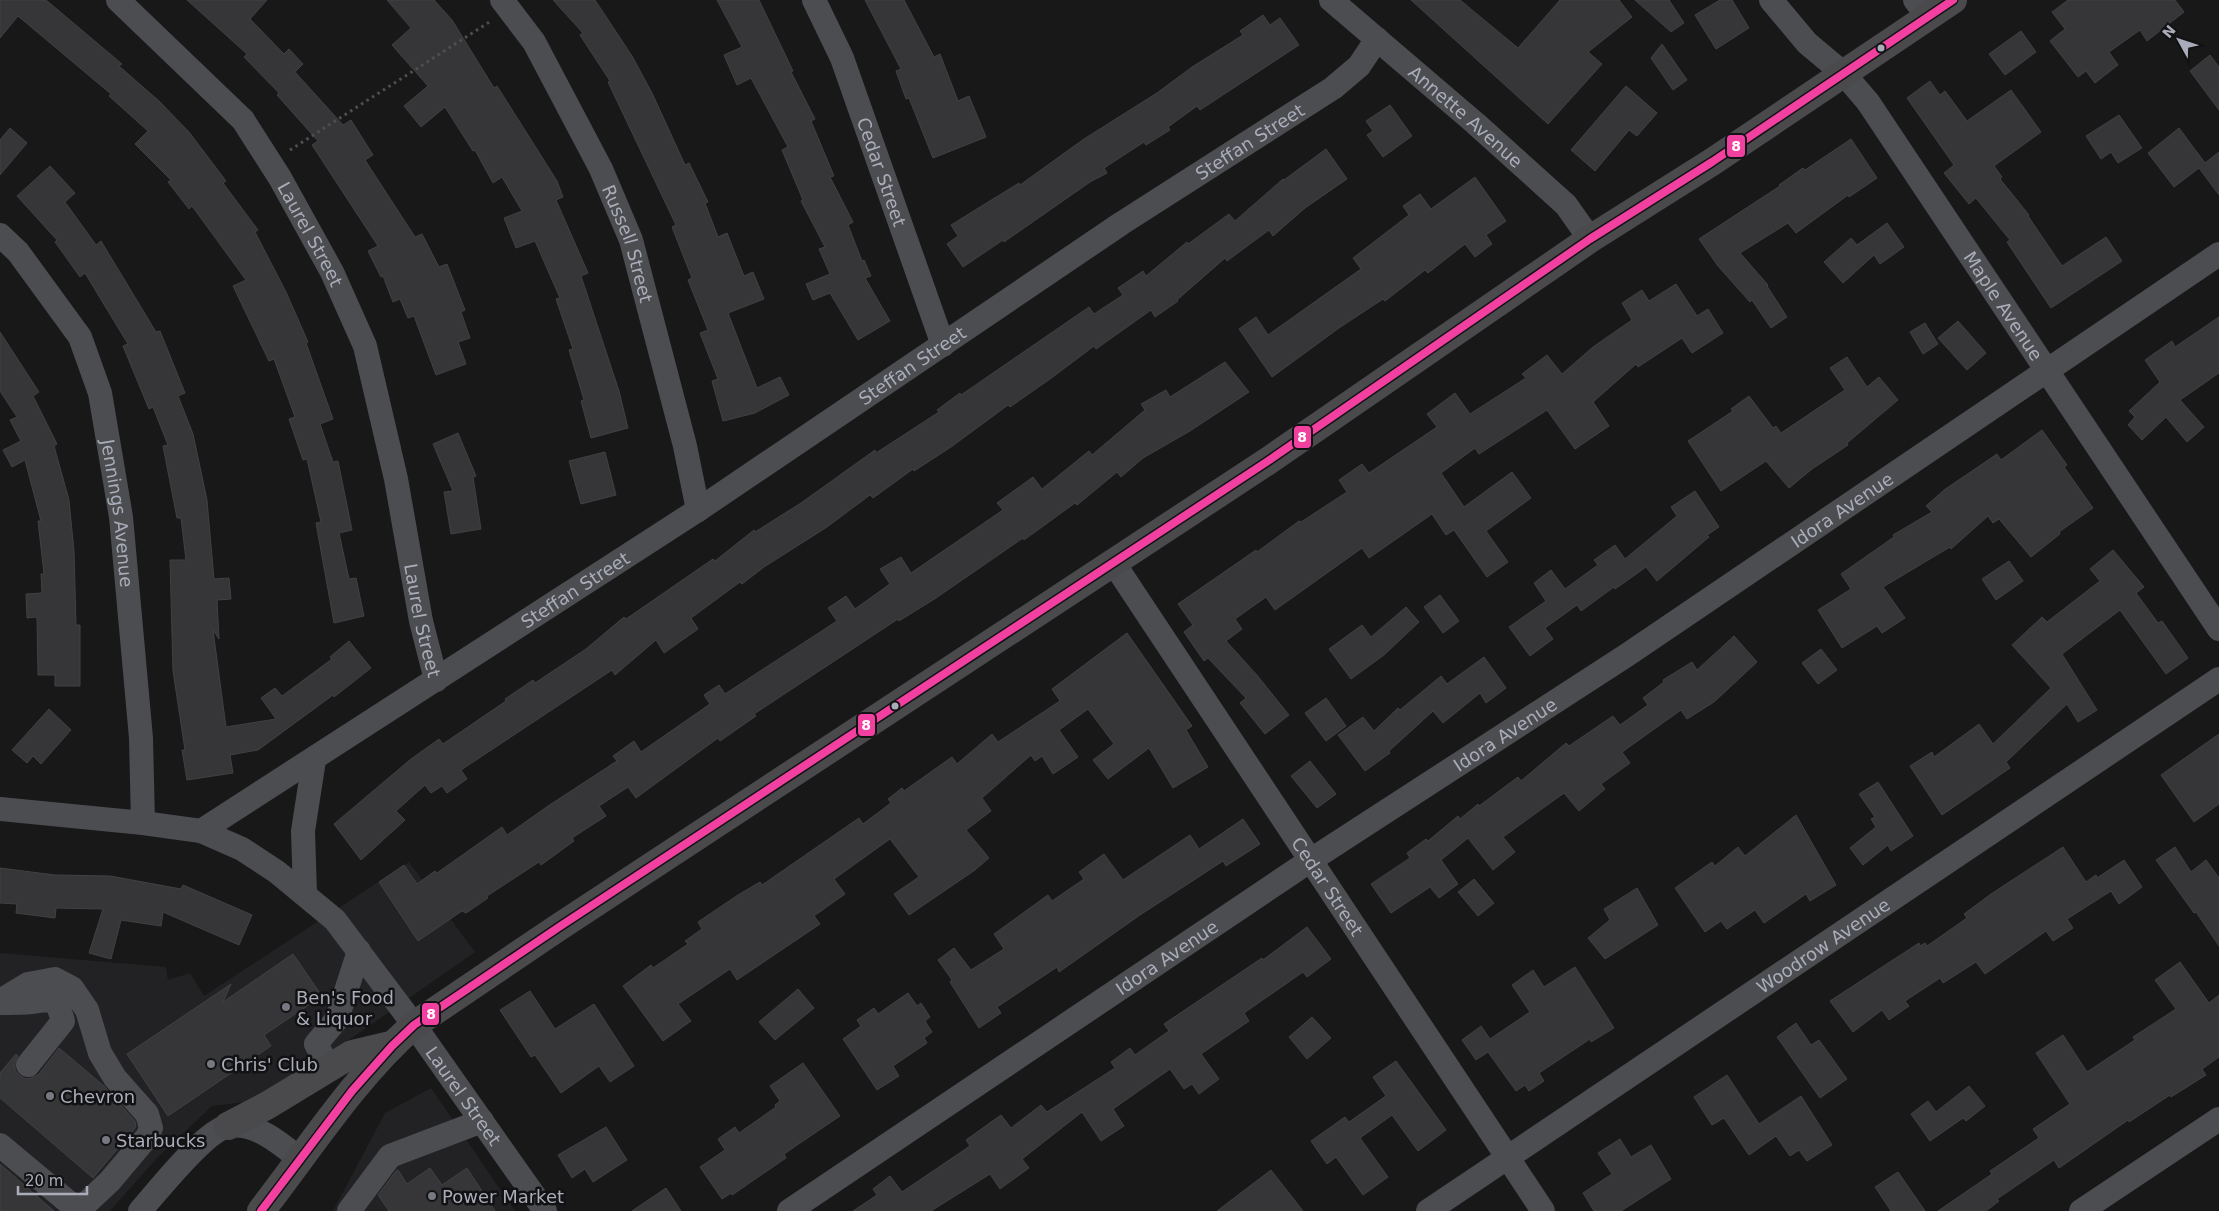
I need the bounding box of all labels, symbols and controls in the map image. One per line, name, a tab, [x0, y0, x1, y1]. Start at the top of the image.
north arrow	[2154, 15, 2204, 65]
text: N	[2159, 22, 2179, 41]
unlabelled marker	[1876, 43, 1886, 53]
street label: Annette Avenue	[1405, 61, 1527, 171]
street label: Steffan Street	[1191, 99, 1308, 184]
street label: Cedar Street	[853, 115, 911, 229]
line badge: 8	[1726, 134, 1746, 158]
text: 8	[1731, 138, 1741, 154]
street label: Laurel Street	[274, 178, 348, 290]
street label: Russell Street	[598, 181, 657, 305]
street label: Maple Avenue	[1960, 247, 2048, 364]
street label: Steffan Street	[854, 321, 970, 409]
line badge: 8	[1293, 425, 1312, 449]
text: 8	[1297, 429, 1307, 445]
street label: Jennings Avenue	[97, 437, 138, 588]
street label: Idora Avenue	[1787, 468, 1897, 552]
street label: Steffan Street	[517, 547, 633, 632]
street label: Laurel Street	[401, 562, 445, 680]
street label: Idora Avenue	[1449, 693, 1560, 775]
unlabelled marker	[890, 701, 900, 711]
line badge: 8	[857, 713, 876, 737]
text: 8	[861, 717, 871, 733]
street label: Cedar Street	[1288, 833, 1368, 940]
street label: Woodrow Avenue	[1753, 893, 1893, 997]
street label: Idora Avenue	[1111, 915, 1222, 999]
place label: Ben's Food & Liquor	[296, 987, 394, 1029]
marker: Ben's Food & Liquor	[280, 1001, 292, 1013]
line badge: 8	[421, 1002, 440, 1026]
text: 8	[426, 1006, 436, 1022]
street label: Laurel Street	[422, 1042, 506, 1149]
place label: Chris' Club	[221, 1054, 318, 1075]
marker: Chris' Club	[205, 1058, 217, 1070]
place label: Chevron	[60, 1086, 135, 1107]
marker: Chevron	[44, 1090, 56, 1102]
place label: Starbucks	[116, 1130, 205, 1151]
marker: Starbucks	[100, 1134, 112, 1146]
scale bar	[18, 1164, 86, 1196]
text: 20 m	[25, 1172, 63, 1190]
place label: Power Market	[442, 1186, 564, 1207]
marker: Power Market	[426, 1190, 438, 1202]

